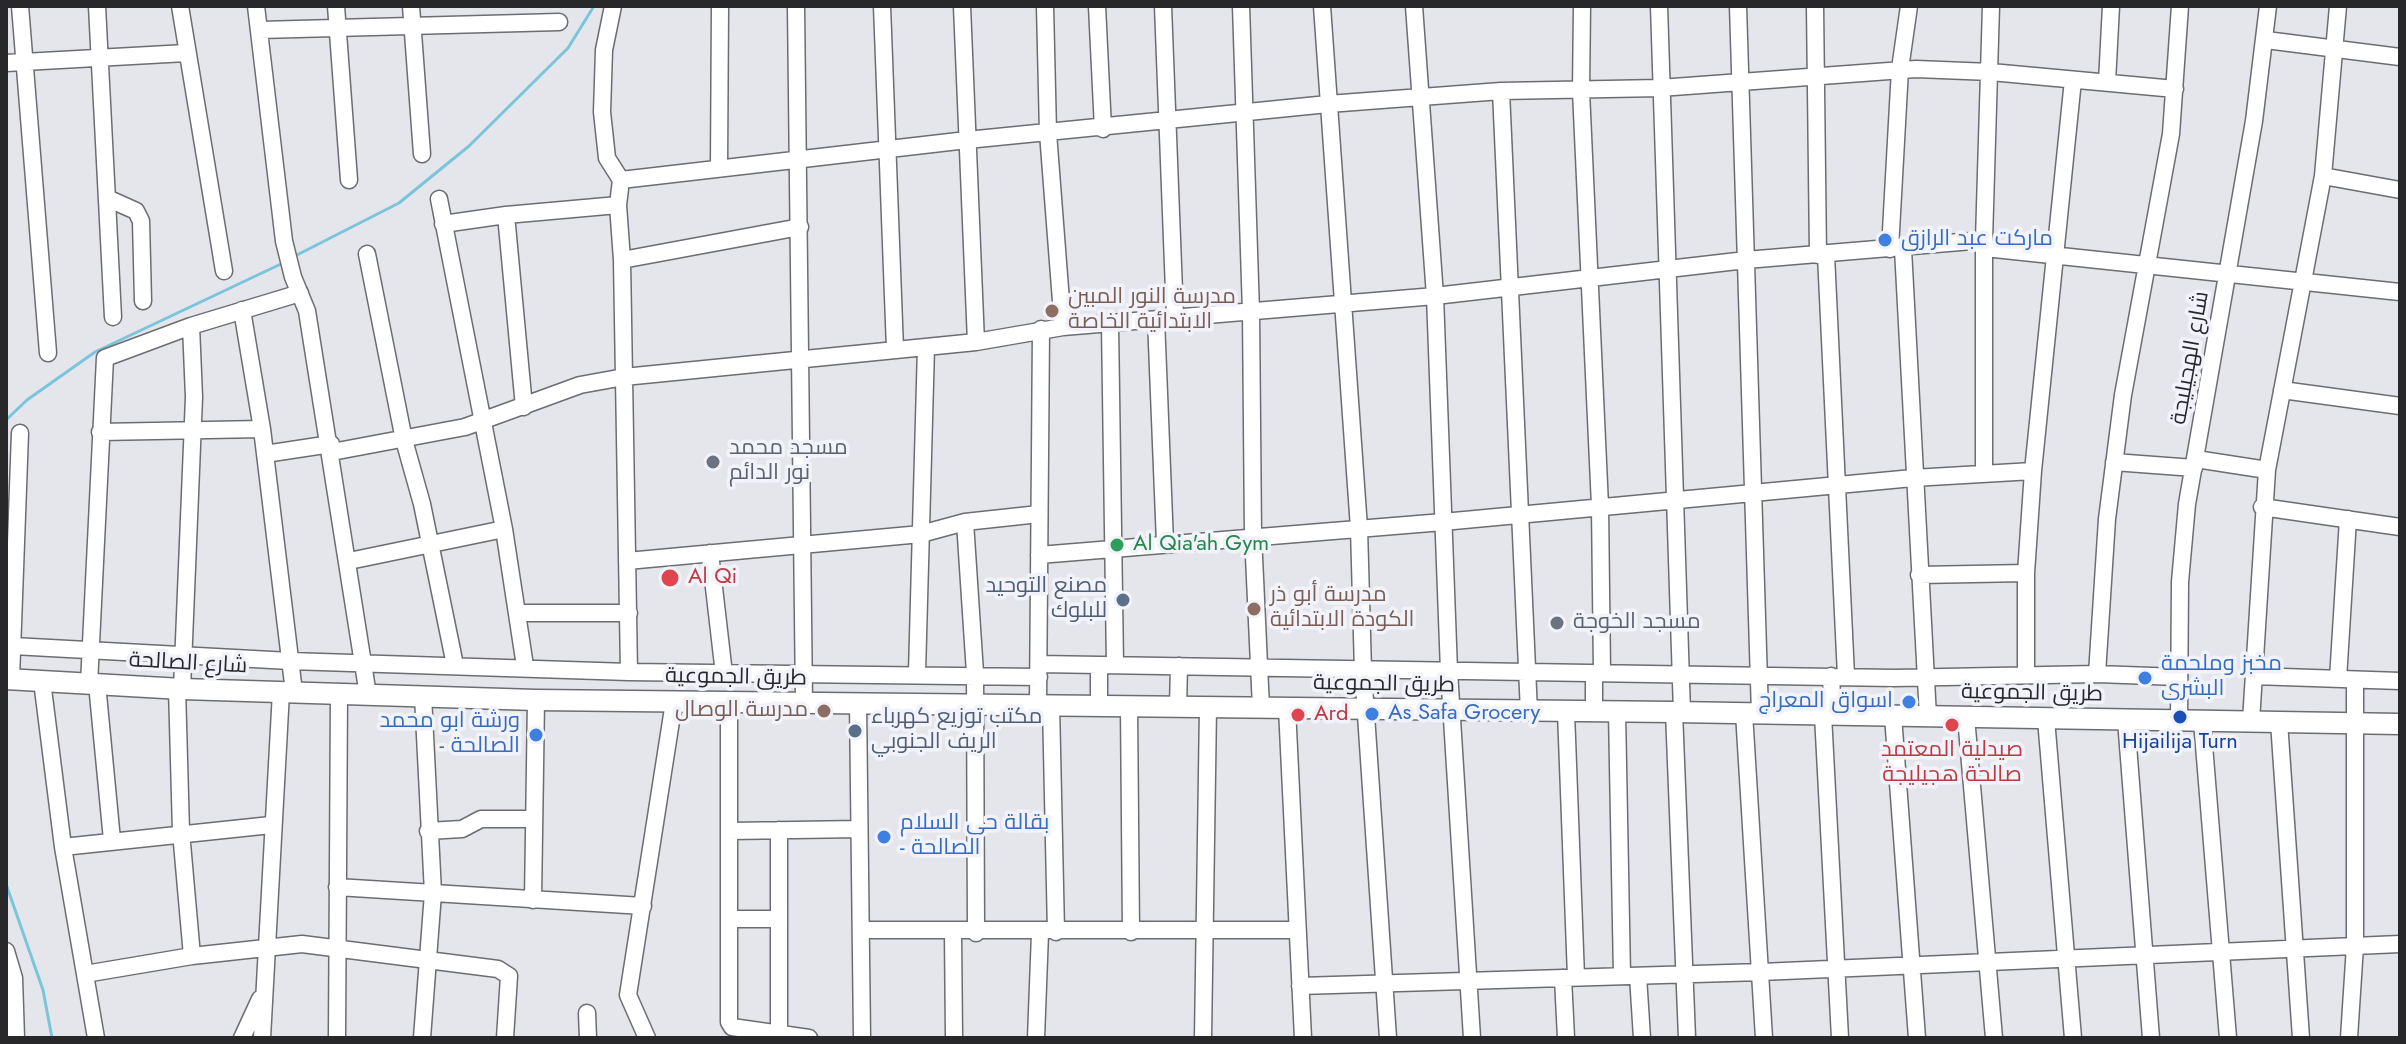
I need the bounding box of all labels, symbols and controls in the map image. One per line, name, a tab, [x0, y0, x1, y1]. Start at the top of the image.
place label: ماركت عبد الرازق	[1901, 227, 2053, 253]
marker: ماركت عبد الرازق	[1876, 231, 1894, 249]
place label: مدرسة النور المبين الابتدائية الخاصة	[1068, 285, 1236, 336]
street label: شارع الهجيليجة	[2166, 289, 2216, 427]
marker: مدرسة النور المبين الابتدائية الخاصة	[1043, 302, 1061, 320]
place label: مسجد محمد نور الدائم	[729, 436, 848, 488]
marker: مسجد محمد نور الدائم	[704, 453, 722, 471]
place label: Al Qia'ah Gym	[1133, 532, 1269, 558]
marker: Al Qia'ah Gym	[1108, 536, 1126, 554]
place label: Al Qi	[688, 565, 737, 591]
marker: Al Qi	[659, 567, 681, 589]
place label: مصنع التوحيد للبلوك	[986, 574, 1107, 626]
place label: مدرسة أبو ذر الكودة الابتدائية	[1270, 583, 1414, 634]
marker: مصنع التوحيد للبلوك	[1114, 591, 1132, 609]
marker: مدرسة أبو ذر الكودة الابتدائية	[1245, 600, 1263, 618]
place label: مسجد الخوجة	[1573, 610, 1701, 636]
marker: مسجد الخوجة	[1548, 614, 1566, 632]
street label: شارع الصالحة	[128, 648, 248, 680]
place label: مخبز وملحمة البشرى	[2161, 652, 2282, 704]
street label: طريق الجموعية	[665, 664, 807, 692]
marker: مخبز وملحمة البشرى	[2136, 669, 2154, 687]
street label: طريق الجموعية	[1313, 671, 1455, 699]
street label: طريق الجموعية	[1961, 680, 2103, 708]
place label: اسواق المعراج	[1759, 689, 1893, 715]
marker: اسواق المعراج	[1900, 693, 1918, 711]
place label: مدرسة الوصال	[675, 698, 808, 724]
place label: As Safa Grocery	[1388, 701, 1540, 727]
marker: مدرسة الوصال	[815, 702, 833, 720]
place label: Ard	[1314, 702, 1349, 728]
place label: مكتب توزيع كهرباء الريف الجنوبي	[871, 705, 1042, 756]
marker: As Safa Grocery	[1363, 705, 1381, 723]
marker: Ard	[1289, 706, 1307, 724]
marker: Hijailija Turn	[2171, 708, 2189, 726]
place label: ورشة ابو محمد - الصالحة	[380, 709, 520, 760]
marker: صيدلية المعتمد صالحة هجيليجة	[1943, 716, 1961, 734]
marker: مكتب توزيع كهرباء الريف الجنوبي	[846, 722, 864, 740]
marker: ورشة ابو محمد - الصالحة	[527, 726, 545, 744]
place label: Hijailija Turn	[2122, 730, 2238, 756]
place label: صيدلية المعتمد صالحة هجيليجة	[1881, 738, 2023, 790]
place label: بقالة حي السلام - الصالحة	[900, 811, 1049, 862]
marker: بقالة حي السلام - الصالحة	[875, 828, 893, 846]

